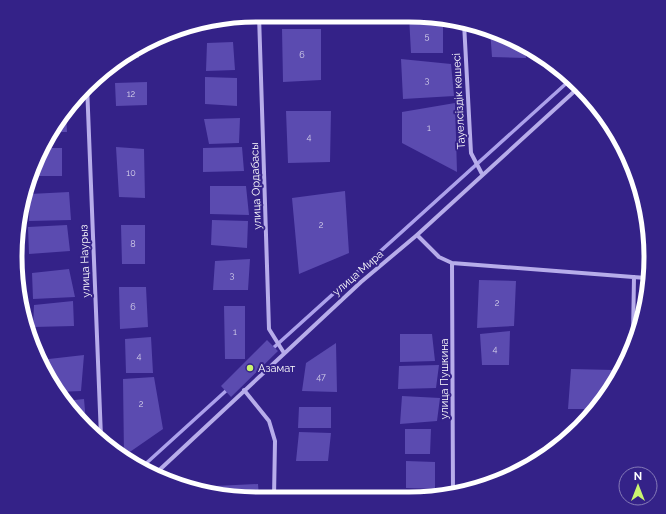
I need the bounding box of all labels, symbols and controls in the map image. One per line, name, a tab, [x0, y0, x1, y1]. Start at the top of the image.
house number: 5	[425, 31, 430, 41]
house number: 6	[299, 50, 305, 60]
street label: Тауелсіздік көшесі	[450, 53, 468, 149]
house number: 3	[425, 75, 430, 85]
house number: 12	[127, 89, 136, 99]
house number: 1	[427, 123, 431, 133]
house number: 4	[307, 132, 312, 142]
street label: улица Ордабасы	[248, 142, 264, 230]
house number: 10	[126, 168, 136, 178]
house number: 2	[319, 220, 324, 230]
street label: улица Наурыз	[77, 224, 93, 298]
house number: 8	[130, 239, 136, 249]
street label: улица Мира	[330, 247, 386, 299]
house number: 3	[230, 270, 235, 280]
house number: 2	[495, 298, 500, 308]
house number: 6	[130, 302, 136, 312]
house number: 1	[233, 327, 237, 337]
street label: улица Пушкина	[438, 338, 451, 420]
house number: 4	[493, 344, 498, 354]
house number: 4	[137, 351, 142, 361]
place label: Азамат	[258, 362, 296, 375]
marker: Азамат	[245, 363, 255, 373]
house number: 47	[316, 372, 326, 382]
house number: 2	[139, 399, 144, 409]
north arrow	[618, 466, 658, 506]
text: N	[634, 470, 642, 483]

